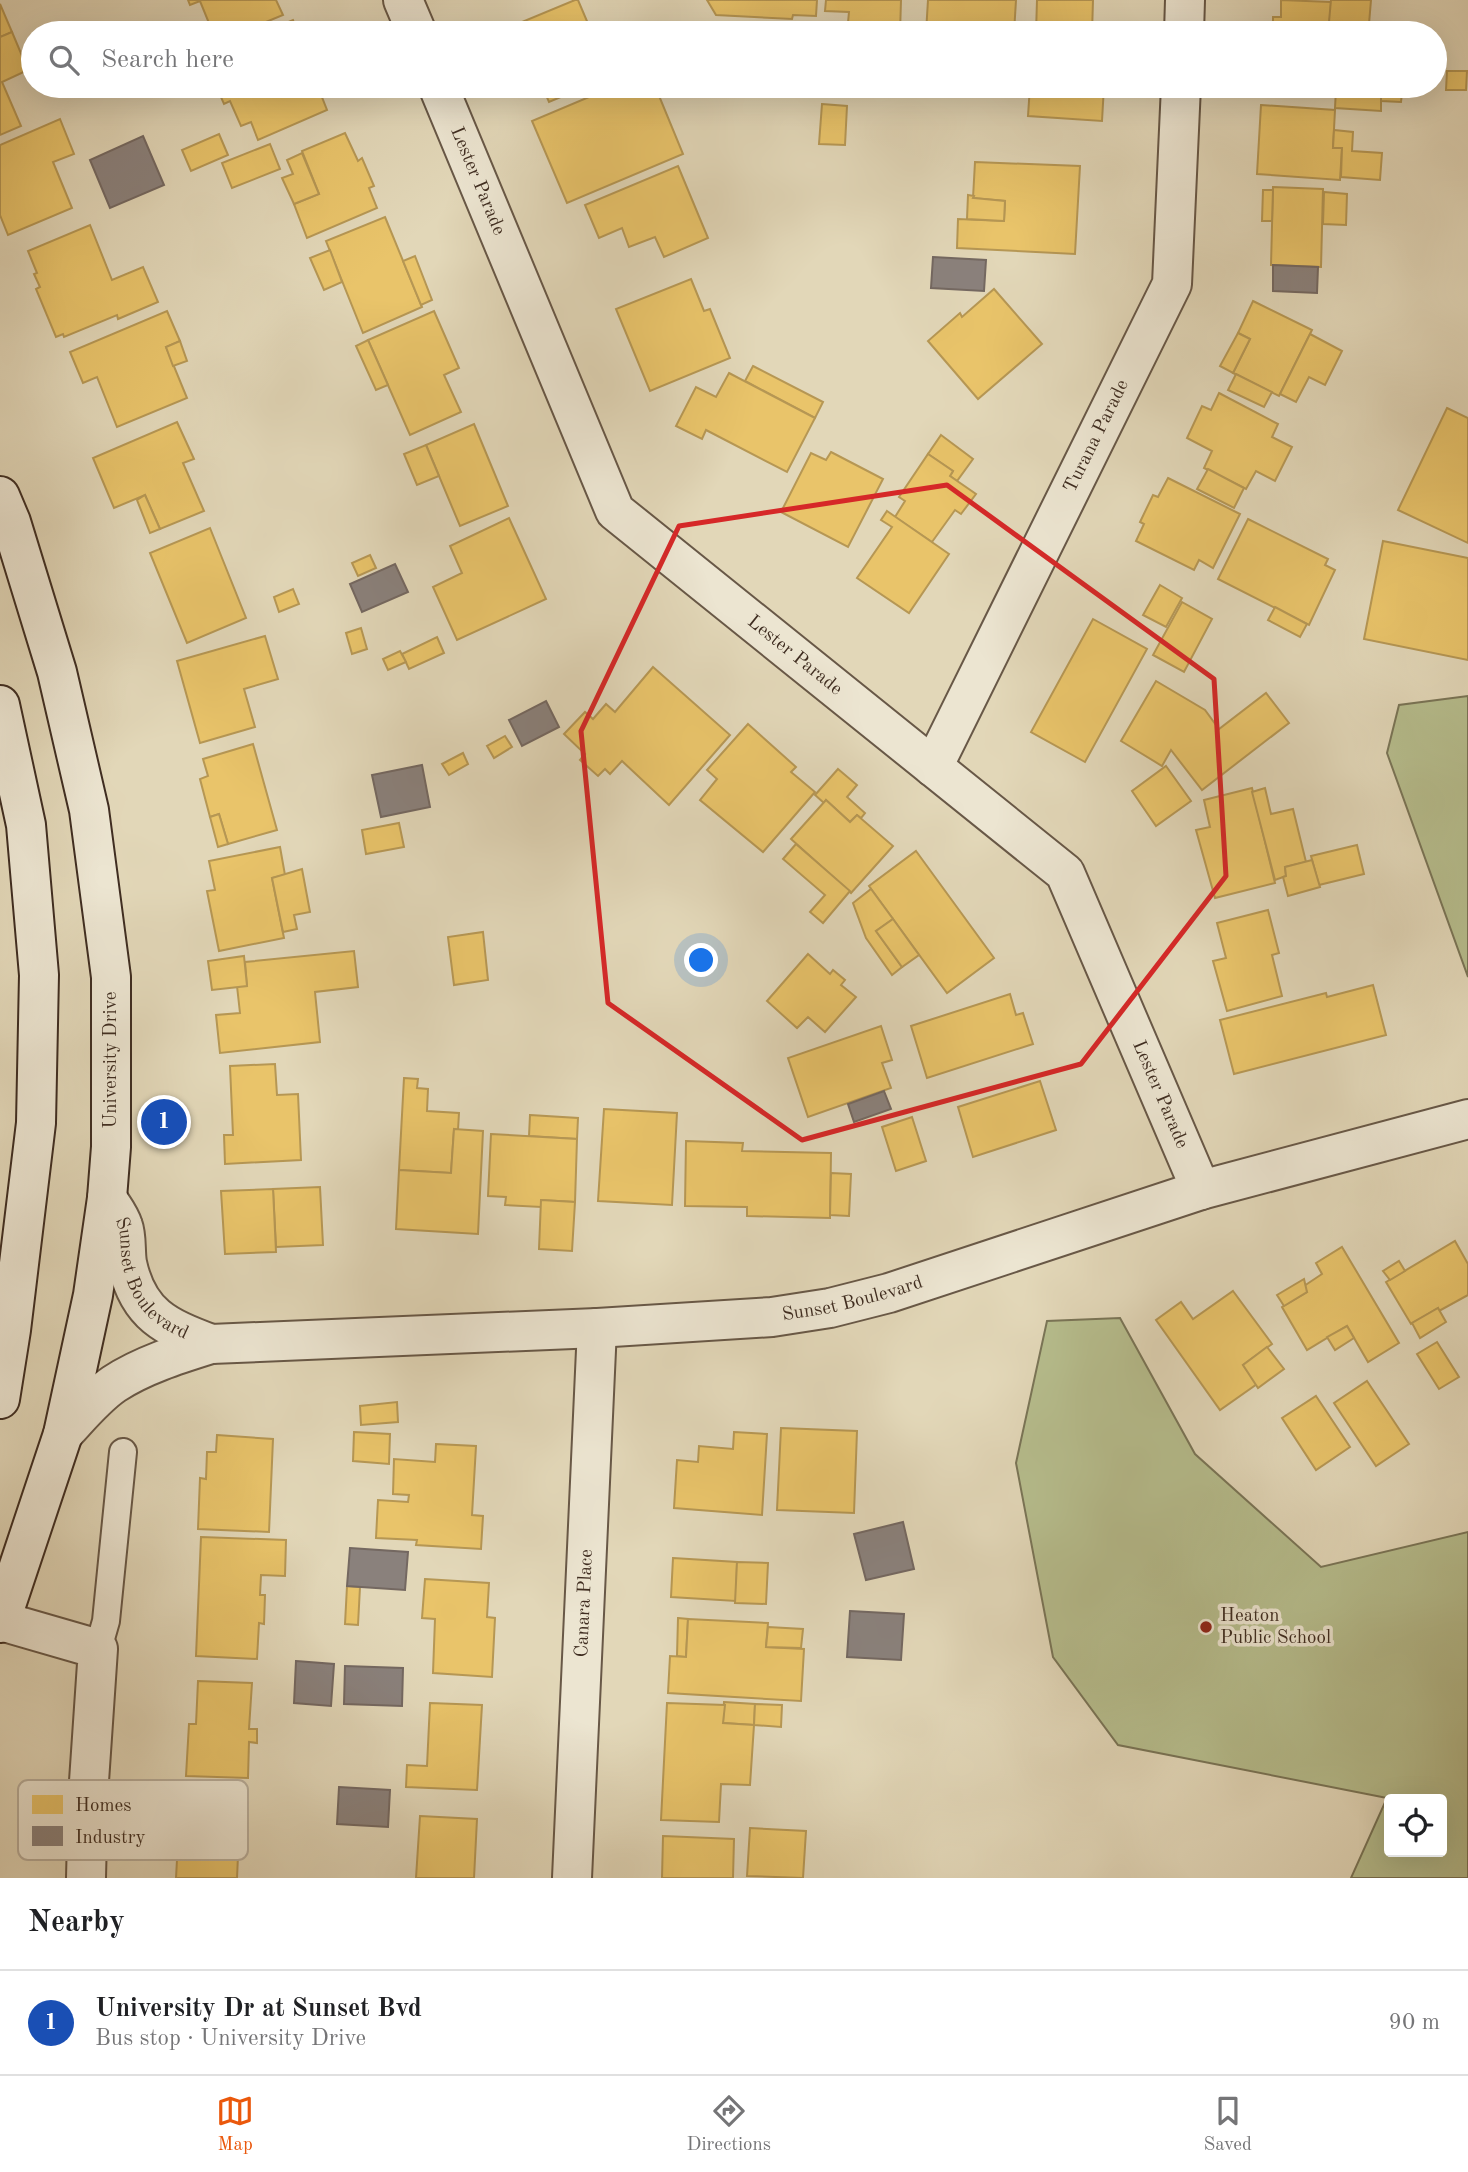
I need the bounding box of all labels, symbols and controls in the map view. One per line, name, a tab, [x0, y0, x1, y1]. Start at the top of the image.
search box	[21, 21, 1447, 98]
icon: search	[45, 41, 83, 79]
text: Search here	[101, 47, 234, 73]
street label: Lester Parade	[447, 124, 509, 238]
street label: Turana Parade	[1061, 377, 1132, 496]
street label: Lester Parade	[744, 612, 846, 699]
your location	[684, 943, 718, 977]
street label: University Drive	[102, 992, 121, 1128]
street label: Lester Parade	[1129, 1038, 1192, 1151]
pin: 1	[141, 1096, 187, 1148]
street label: Sunset Boulevard	[111, 1215, 191, 1343]
street label: Sunset Boulevard	[781, 1273, 925, 1325]
street label: Canara Place	[573, 1549, 596, 1658]
place label: Heaton Public School	[1220, 1607, 1331, 1648]
marker: Heaton Public School	[1198, 1619, 1214, 1635]
legend	[18, 1780, 248, 1860]
map controls	[1384, 1794, 1447, 1857]
button: locate	[1384, 1794, 1447, 1857]
text: Homes	[75, 1797, 131, 1816]
text: Industry	[75, 1829, 146, 1848]
text: Nearby	[28, 1908, 125, 1938]
text: University Dr at Sunset Bvd	[95, 1996, 422, 2022]
text: 1	[44, 2011, 58, 2034]
text: 90 m	[1389, 2011, 1440, 2034]
text: Bus stop · University Drive	[95, 2027, 366, 2050]
tab: Map	[216, 2092, 254, 2157]
tab: Directions	[687, 2092, 771, 2157]
tab: Saved	[1203, 2092, 1252, 2157]

